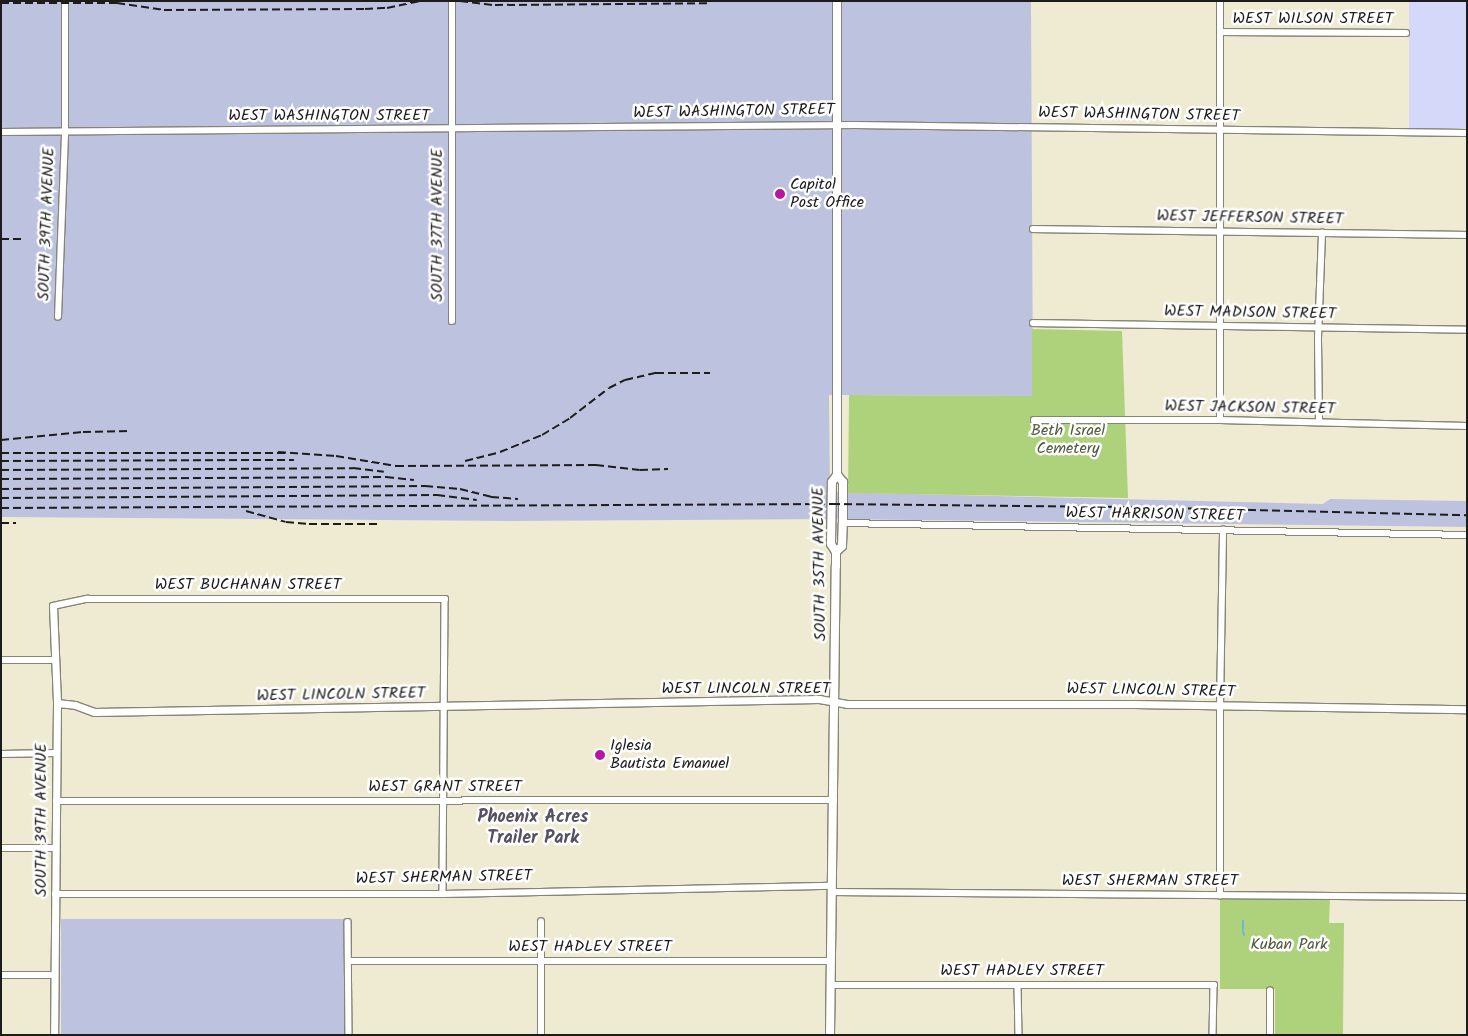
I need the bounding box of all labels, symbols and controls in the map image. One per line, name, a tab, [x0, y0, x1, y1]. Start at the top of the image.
street label: WEST WILSON STREET	[1233, 9, 1393, 29]
street label: WEST WASHINGTON STREET	[633, 101, 835, 123]
street label: WEST WASHINGTON STREET	[1038, 104, 1240, 126]
street label: WEST WASHINGTON STREET	[228, 106, 430, 126]
street label: SOUTH 39TH AVENUE	[35, 147, 59, 301]
street label: SOUTH 37TH AVENUE	[428, 148, 448, 302]
place label: Capitol Post Office	[790, 175, 864, 213]
marker: Capitol Post Office	[774, 188, 786, 200]
street label: WEST JEFFERSON STREET	[1156, 207, 1344, 229]
street label: WEST MADISON STREET	[1164, 302, 1336, 324]
street label: WEST JACKSON STREET	[1164, 397, 1336, 419]
park label: Beth Israel Cemetery	[1031, 421, 1105, 459]
street label: SOUTH 35TH AVENUE	[809, 487, 831, 641]
street label: WEST HARRISON STREET	[1066, 504, 1244, 526]
street label: WEST BUCHANAN STREET	[155, 575, 341, 595]
street label: WEST LINCOLN STREET	[662, 679, 830, 699]
street label: WEST LINCOLN STREET	[1066, 680, 1236, 702]
street label: WEST LINCOLN STREET	[256, 684, 426, 706]
place label: Iglesia Bautista Emanuel	[610, 736, 729, 774]
street label: SOUTH 39TH AVENUE	[32, 743, 52, 897]
marker: Iglesia Bautista Emanuel	[594, 749, 606, 761]
street label: WEST GRANT STREET	[368, 777, 522, 797]
district label: Phoenix Acres Trailer Park	[478, 808, 588, 851]
street label: WEST SHERMAN STREET	[356, 867, 532, 889]
street label: WEST SHERMAN STREET	[1062, 871, 1238, 891]
park label: Kuban Park	[1251, 935, 1327, 955]
street label: WEST HADLEY STREET	[508, 937, 672, 957]
street label: WEST HADLEY STREET	[940, 961, 1104, 981]

